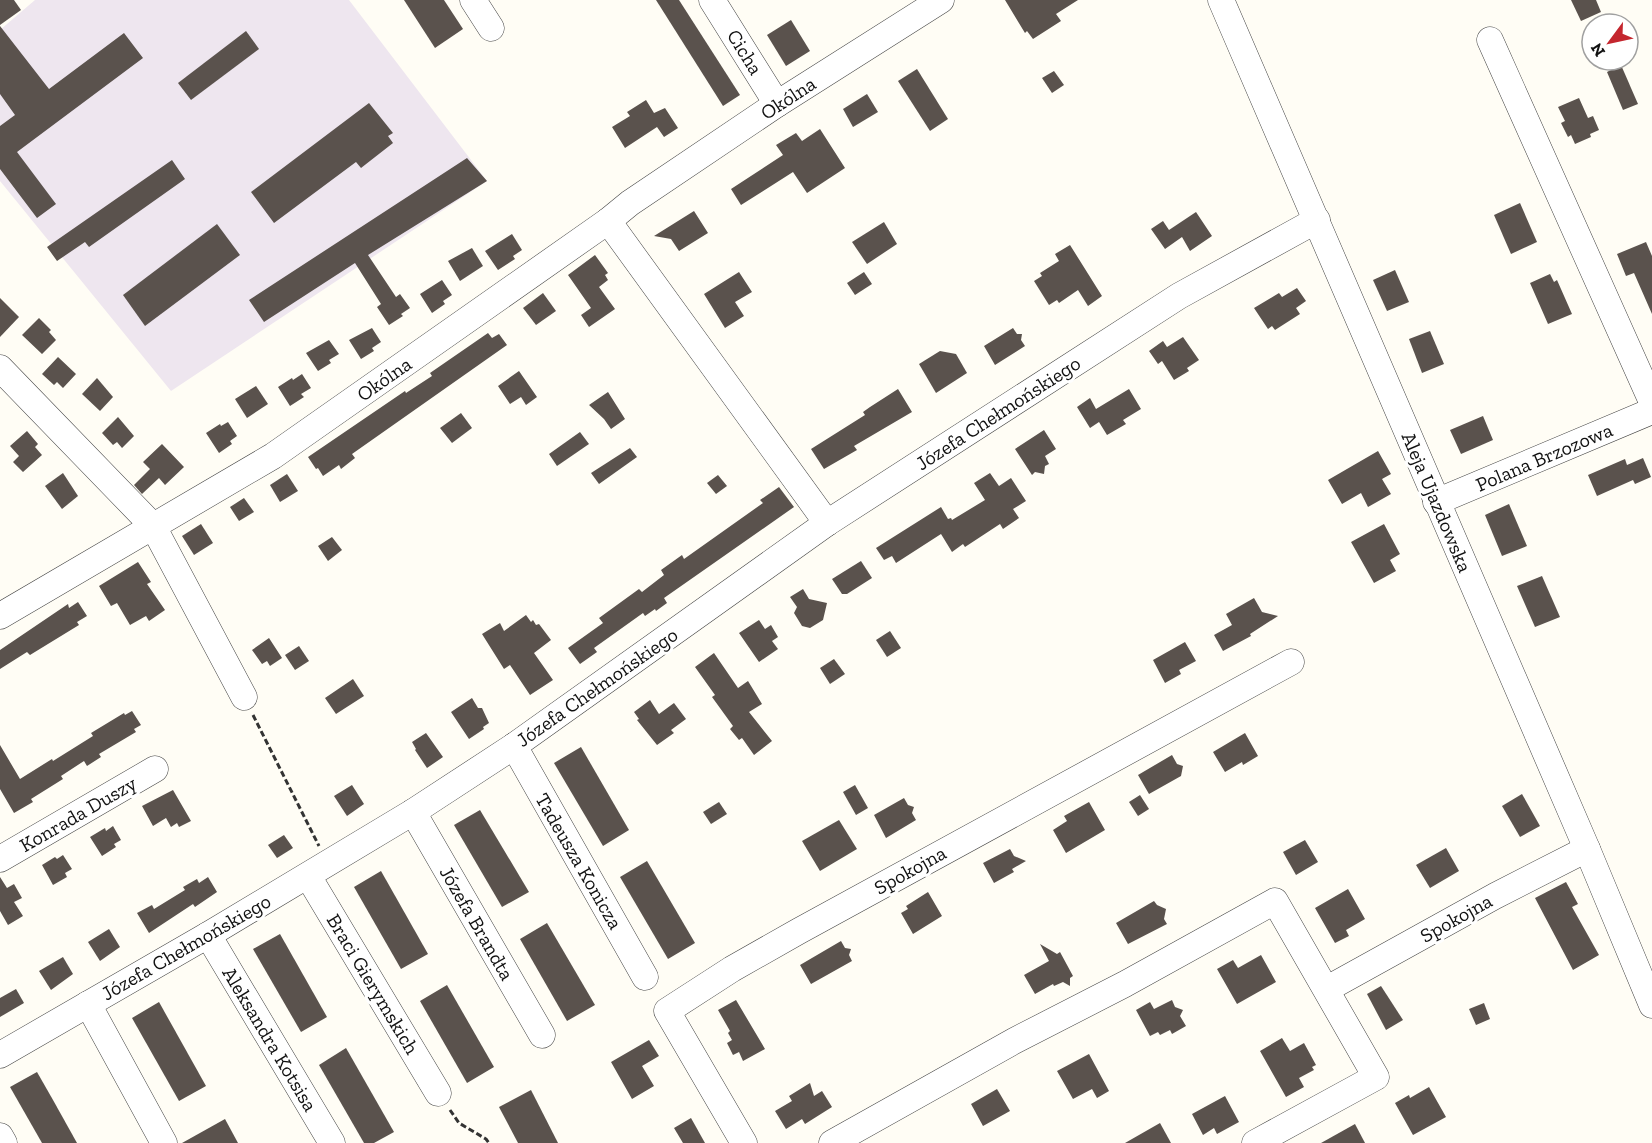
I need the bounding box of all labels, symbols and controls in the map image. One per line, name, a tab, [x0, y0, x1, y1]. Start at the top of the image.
north arrow	[1580, 12, 1640, 72]
street label: Cicha	[722, 25, 768, 79]
text: N	[1587, 40, 1609, 60]
street label: Okólna	[756, 71, 820, 125]
street label: Okólna	[352, 351, 416, 406]
street label: Józefa Chełmońskiego	[911, 351, 1085, 475]
street label: Polana Brzozowa	[1472, 417, 1616, 497]
street label: Aleja Ujazdowska	[1397, 428, 1477, 576]
street label: Józefa Chełmońskiego	[512, 622, 682, 752]
street label: Konrada Duszy	[15, 771, 141, 857]
street label: Tadeusza Konicza	[530, 789, 628, 934]
street label: Spokojna	[870, 840, 950, 900]
street label: Józefa Brandta	[435, 862, 520, 985]
street label: Spokojna	[1416, 888, 1496, 948]
street label: Józefa Chełmońskiego	[97, 889, 275, 1005]
street label: Braci Gierymskich	[322, 909, 425, 1059]
street label: Aleksandra Kotsisa	[217, 962, 323, 1116]

